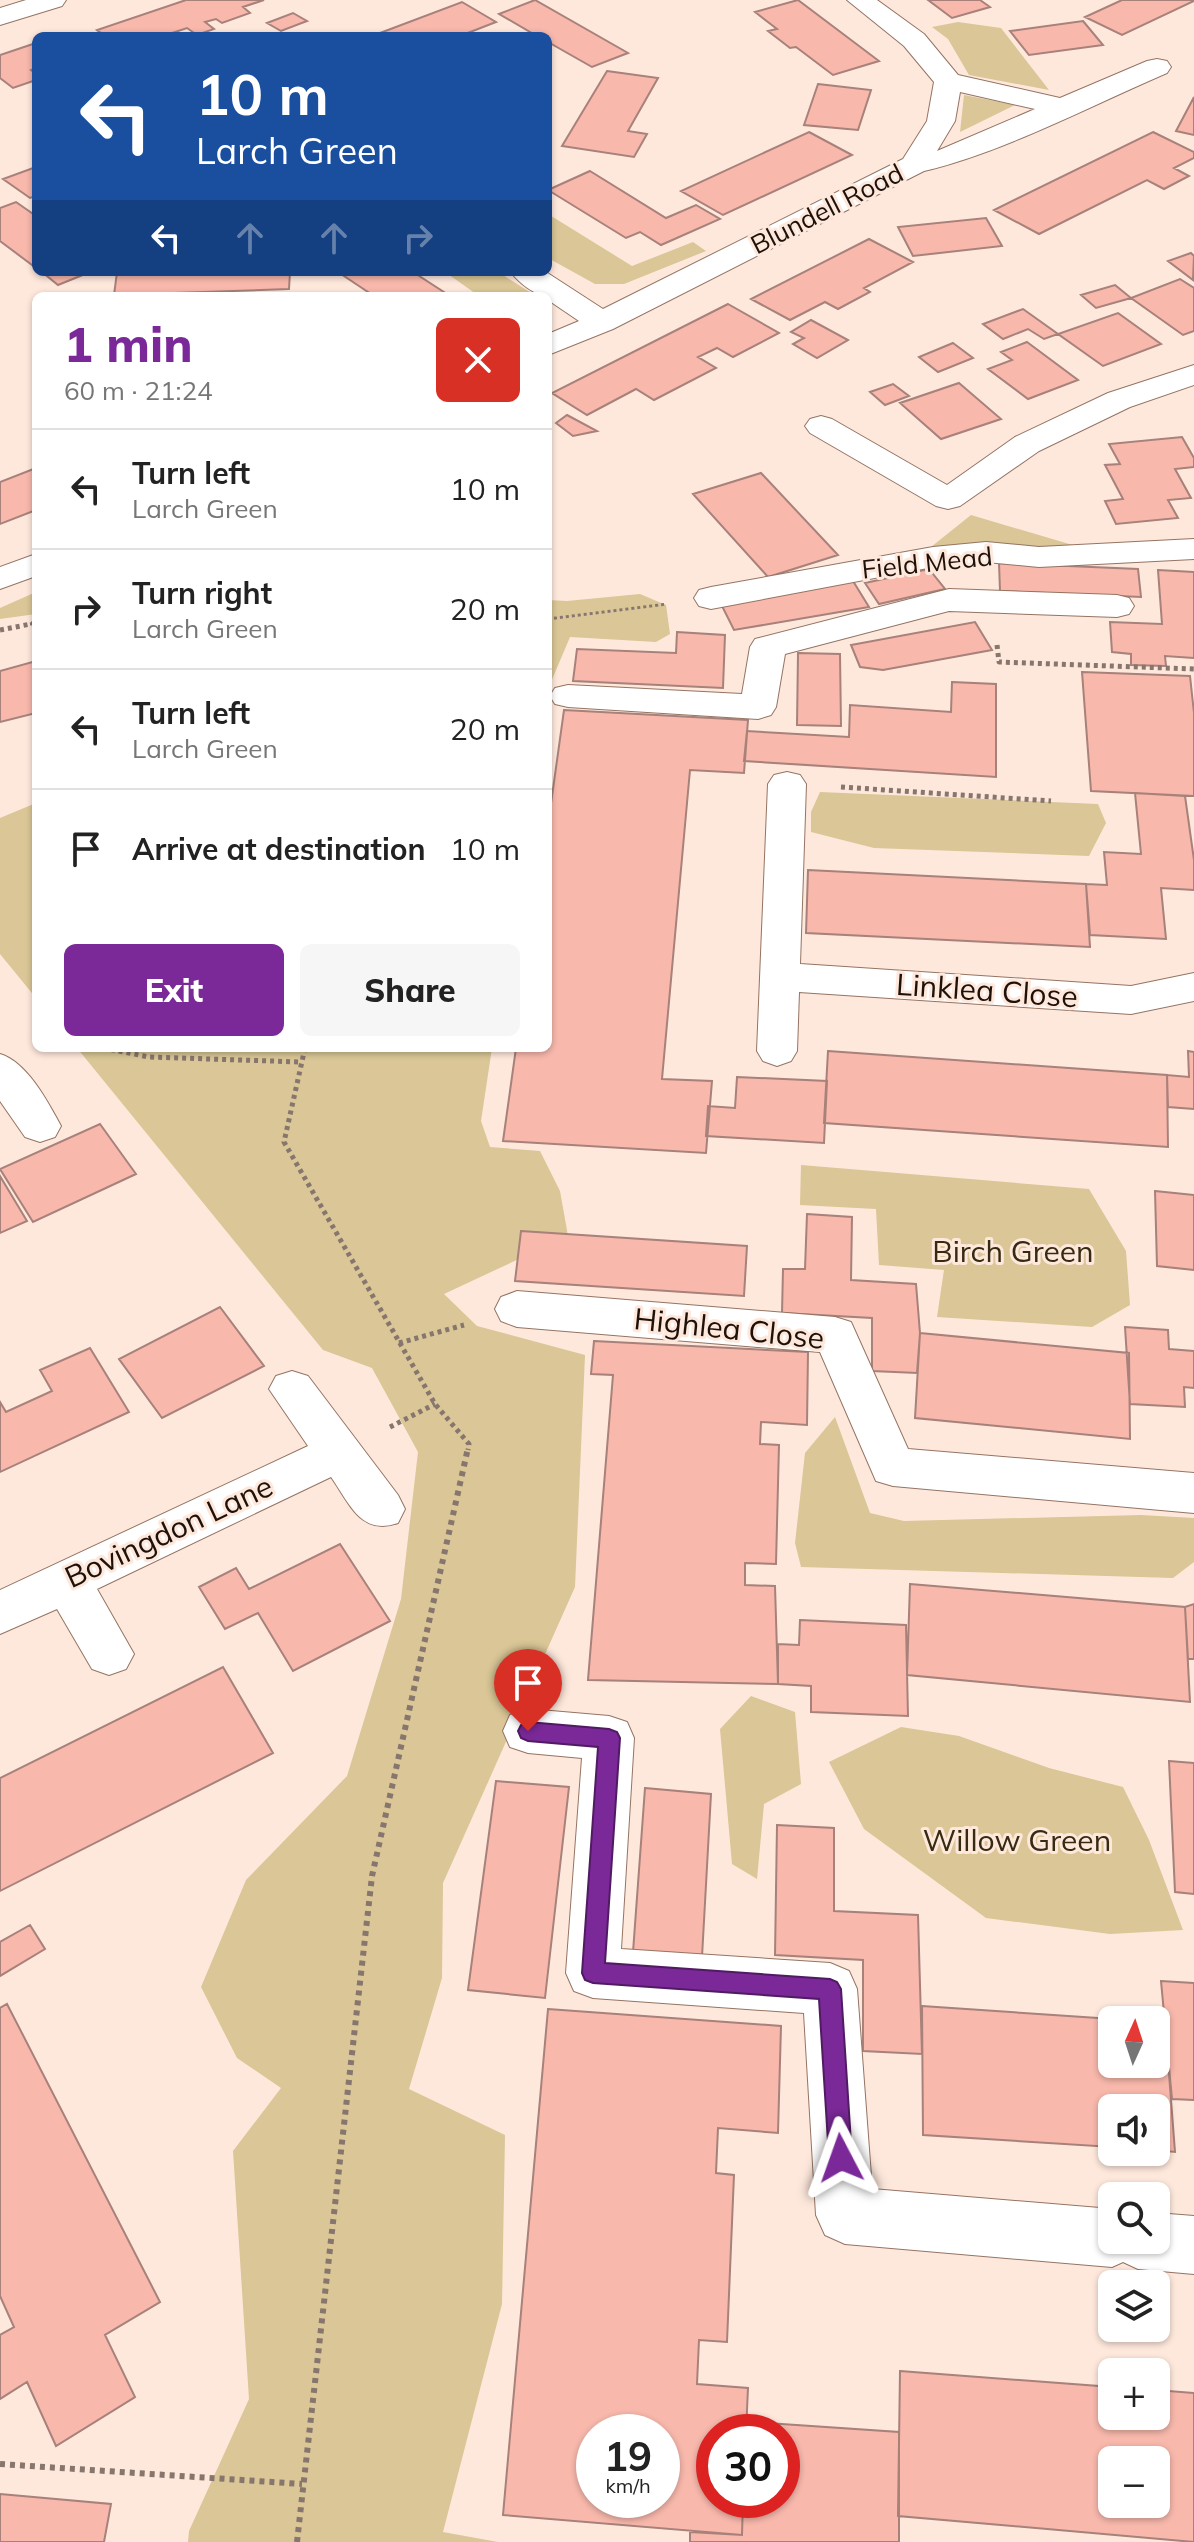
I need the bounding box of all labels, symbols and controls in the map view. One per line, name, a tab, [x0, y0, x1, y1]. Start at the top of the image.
text: 10 m	[196, 59, 329, 129]
icon: left	[64, 64, 168, 168]
text: Larch Green	[196, 128, 398, 173]
street label: Blundell Road	[745, 156, 909, 261]
icon: left	[144, 216, 188, 260]
icon: ahead	[228, 216, 272, 260]
icon: ahead	[312, 216, 356, 260]
icon: right	[396, 216, 440, 260]
text: 1 min	[64, 314, 193, 374]
button: close	[436, 318, 520, 402]
text: 60 m · 21:24	[64, 374, 213, 407]
text: Turn left	[132, 454, 250, 492]
icon: left	[64, 467, 108, 511]
text: 10 m	[450, 470, 520, 508]
text: Larch Green	[132, 492, 278, 525]
street label: Field Mead	[860, 539, 994, 586]
text: Turn right	[132, 574, 272, 612]
icon: right	[64, 587, 108, 631]
text: 20 m	[450, 590, 520, 628]
text: Larch Green	[132, 612, 278, 645]
text: Turn left	[132, 694, 250, 732]
icon: left	[64, 707, 108, 751]
text: 20 m	[450, 710, 520, 748]
text: Larch Green	[132, 732, 278, 765]
icon: arrive	[64, 827, 108, 871]
text: Arrive at destination	[132, 830, 426, 868]
text: 10 m	[450, 830, 520, 868]
button: Exit	[64, 944, 284, 1036]
button: Share	[300, 944, 520, 1036]
street label: Linklea Close	[895, 965, 1079, 1015]
park label: Birch Green	[932, 1232, 1094, 1270]
street label: Highlea Close	[632, 1299, 826, 1357]
street label: Bovingdon Lane	[59, 1466, 278, 1596]
pin	[494, 1649, 562, 1731]
icon: arrive	[506, 1661, 550, 1705]
park label: Willow Green	[923, 1821, 1111, 1859]
north arrow	[1098, 2006, 1170, 2078]
map controls	[1098, 2006, 1170, 2518]
button: sound	[1098, 2094, 1170, 2166]
position arrow	[799, 2116, 883, 2200]
button: search	[1098, 2182, 1170, 2254]
button: layers	[1098, 2270, 1170, 2342]
button: +	[1098, 2358, 1170, 2430]
speed limit sign: 30	[696, 2414, 800, 2518]
text: 19	[604, 2431, 652, 2481]
button: −	[1098, 2446, 1170, 2518]
text: km/h	[605, 2473, 651, 2498]

